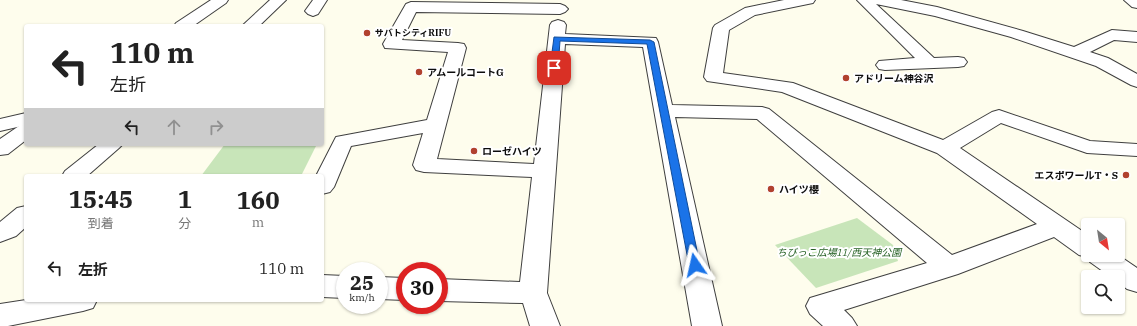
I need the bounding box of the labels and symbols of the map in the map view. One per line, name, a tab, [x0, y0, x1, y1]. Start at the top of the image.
place label: サバトシティRIFU	[375, 27, 451, 38]
marker: サバトシティRIFU	[362, 28, 372, 38]
pin	[537, 51, 571, 85]
place label: アムールコートG	[427, 66, 504, 79]
marker: アムールコートG	[414, 67, 424, 77]
place label: アドリーム神谷沢	[854, 72, 934, 85]
marker: アドリーム神谷沢	[841, 73, 851, 83]
place label: ローゼハイツ	[482, 145, 542, 158]
marker: ローゼハイツ	[469, 146, 479, 156]
place label: エスポワールT・S	[1035, 169, 1118, 182]
marker: エスポワールT・S	[1121, 170, 1131, 180]
place label: ハイツ櫻	[779, 183, 819, 196]
marker: ハイツ櫻	[766, 184, 776, 194]
north arrow	[1081, 218, 1125, 262]
position arrow	[674, 244, 716, 286]
park label: ちびっこ広場11/西天神公園	[777, 246, 903, 259]
speed limit sign: 30	[396, 262, 448, 314]

